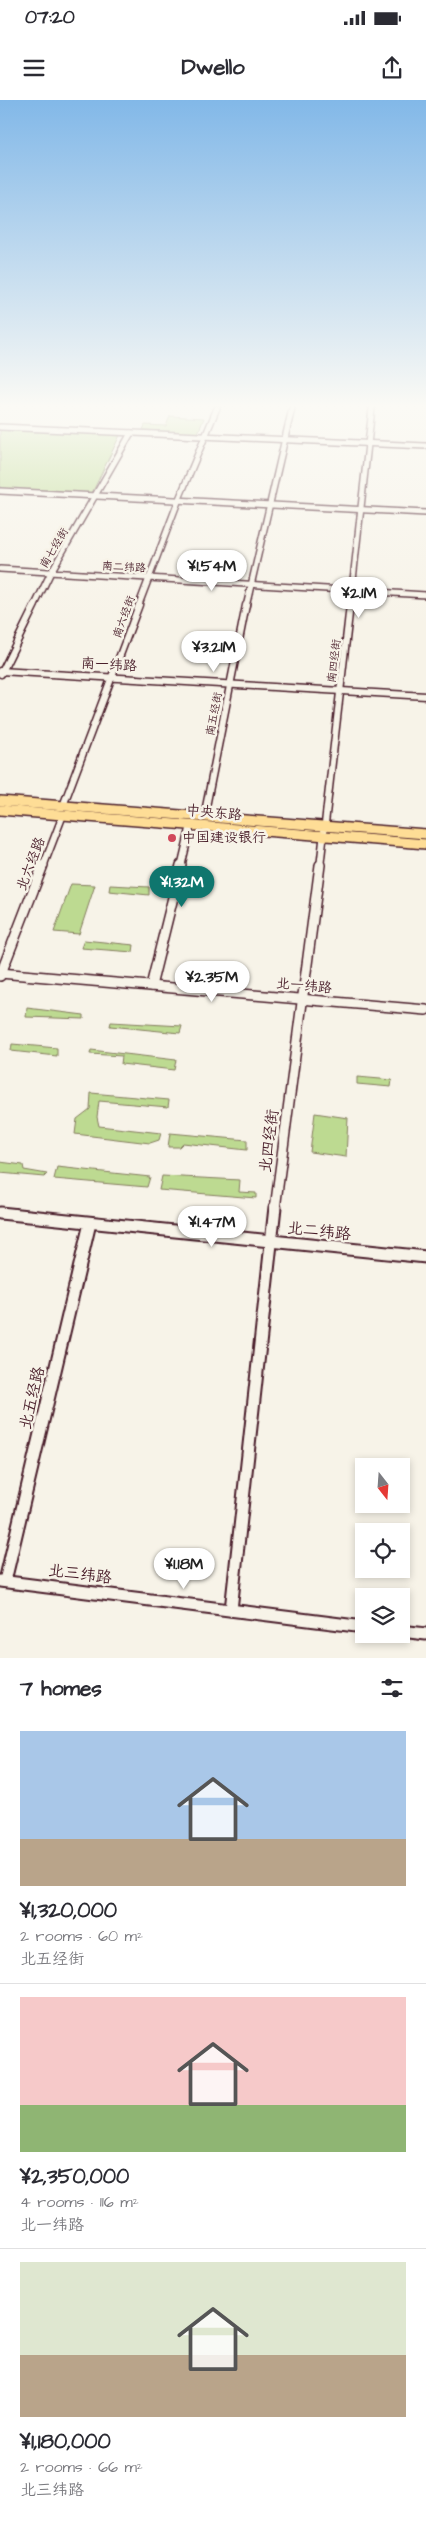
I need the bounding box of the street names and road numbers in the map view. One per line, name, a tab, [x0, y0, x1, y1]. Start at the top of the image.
street label: 南七经街	[36, 524, 72, 571]
street label: 南二纬路	[102, 558, 146, 576]
street label: 南六经街	[109, 593, 139, 640]
street label: 南四经街	[324, 637, 344, 684]
street label: 南一纬路	[81, 654, 137, 676]
street label: 南五经街	[202, 690, 226, 737]
street label: 中央东路	[185, 801, 243, 825]
street label: 北六经路	[12, 834, 50, 894]
street label: 北一纬路	[275, 974, 333, 998]
street label: 北四经街	[254, 1108, 284, 1174]
street label: 北二纬路	[286, 1217, 352, 1245]
street label: 北五经路	[14, 1364, 50, 1432]
street label: 北三纬路	[47, 1559, 113, 1589]

